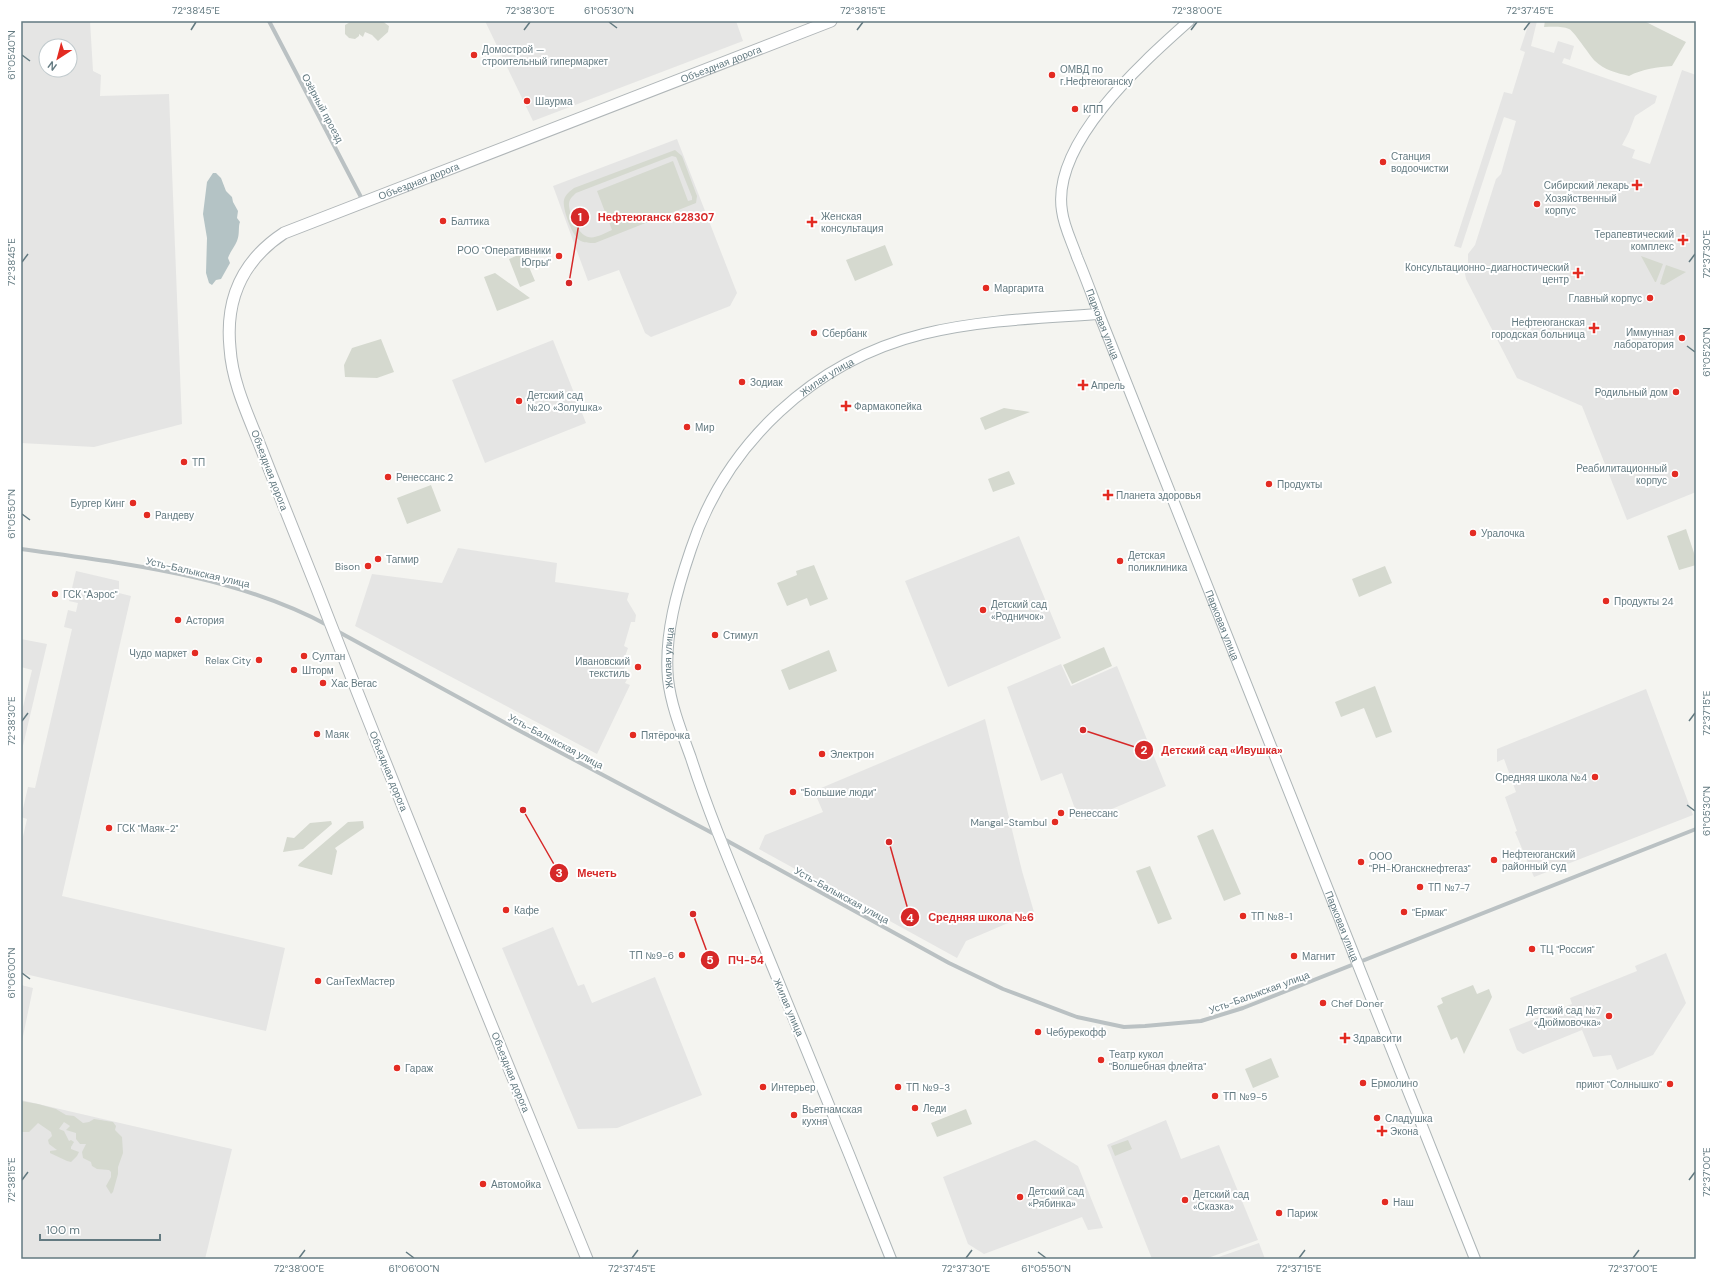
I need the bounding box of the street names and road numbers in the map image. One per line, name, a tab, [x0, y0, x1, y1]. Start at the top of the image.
street label: Объездная дорога	[679, 42, 764, 86]
street label: Озёрный проезд	[299, 71, 346, 145]
street label: Объездная дорога	[377, 160, 462, 203]
street label: Парковая улица	[1083, 287, 1123, 362]
street label: Жилая улица	[797, 355, 857, 399]
street label: Объездная дорога	[248, 428, 291, 513]
street label: Усть-Балыкская улица	[145, 554, 252, 591]
street label: Парковая улица	[1202, 588, 1242, 663]
street label: Жилая улица	[661, 626, 677, 690]
street label: Усть-Балыкская улица	[506, 711, 606, 772]
street label: Объездная дорога	[366, 729, 411, 814]
street label: Усть-Балыкская улица	[792, 864, 892, 927]
street label: Парковая улица	[1322, 889, 1362, 964]
street label: Усть-Балыкская улица	[1207, 968, 1312, 1017]
street label: Жилая улица	[770, 976, 807, 1039]
street label: Объездная дорога	[488, 1030, 533, 1115]

